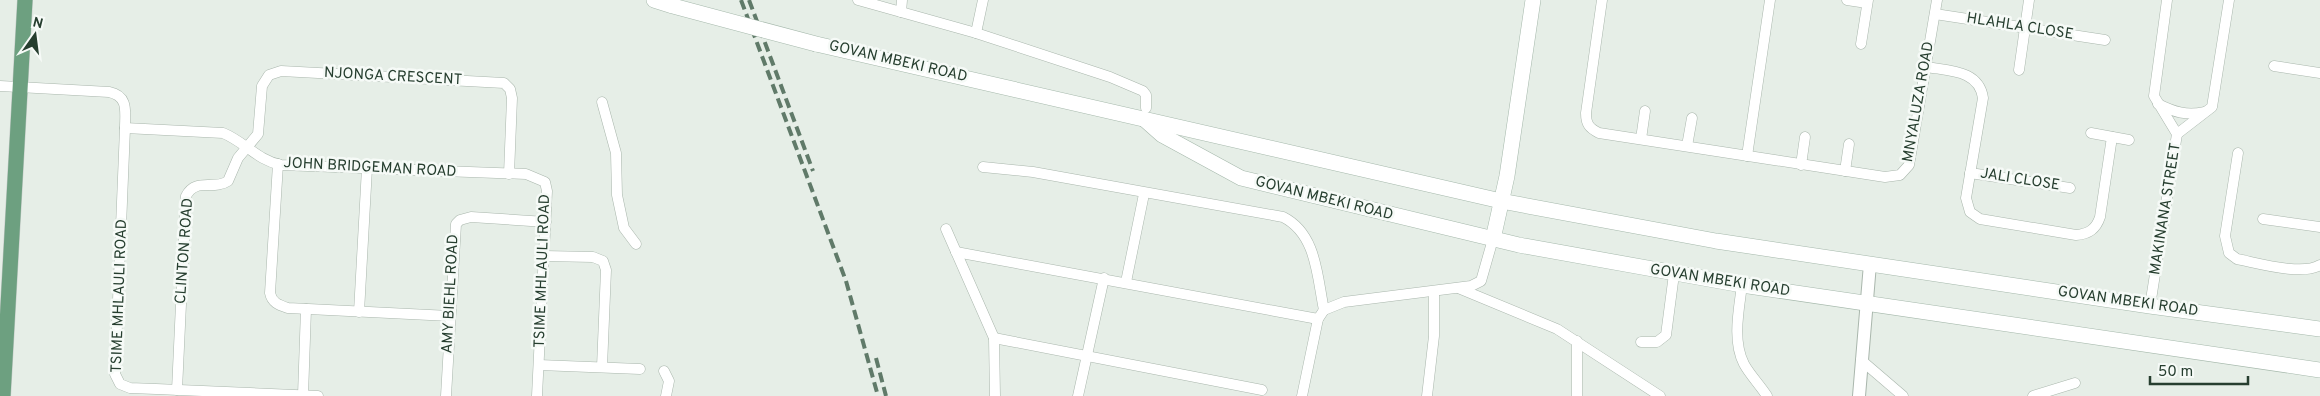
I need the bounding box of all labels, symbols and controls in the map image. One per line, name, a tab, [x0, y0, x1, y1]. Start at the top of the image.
street label: HLAHLA CLOSE	[1965, 9, 2075, 45]
north arrow	[10, 10, 60, 60]
text: N	[31, 14, 45, 33]
street label: GOVAN MBEKI ROAD	[827, 37, 969, 87]
street label: MNYALUZA ROAD	[1899, 40, 1939, 164]
street label: NJONGA CRESCENT	[323, 64, 463, 90]
street label: MAKINANA STREET	[2146, 142, 2186, 276]
street label: JOHN BRIDGEMAN ROAD	[283, 154, 457, 182]
street label: JALI CLOSE	[1979, 164, 2061, 196]
street label: GOVAN MBEKI ROAD	[1253, 173, 1395, 225]
street label: TSIME MHLAULI ROAD	[531, 194, 555, 348]
street label: CLINTON ROAD	[172, 197, 198, 305]
street label: TSIME MHLAULI ROAD	[108, 219, 132, 373]
street label: AMY BIEHL ROAD	[438, 234, 464, 354]
street label: GOVAN MBEKI ROAD	[1649, 261, 1791, 301]
street label: GOVAN MBEKI ROAD	[2057, 283, 2199, 321]
scale bar	[2150, 354, 2248, 386]
text: 50 m	[2158, 363, 2193, 382]

